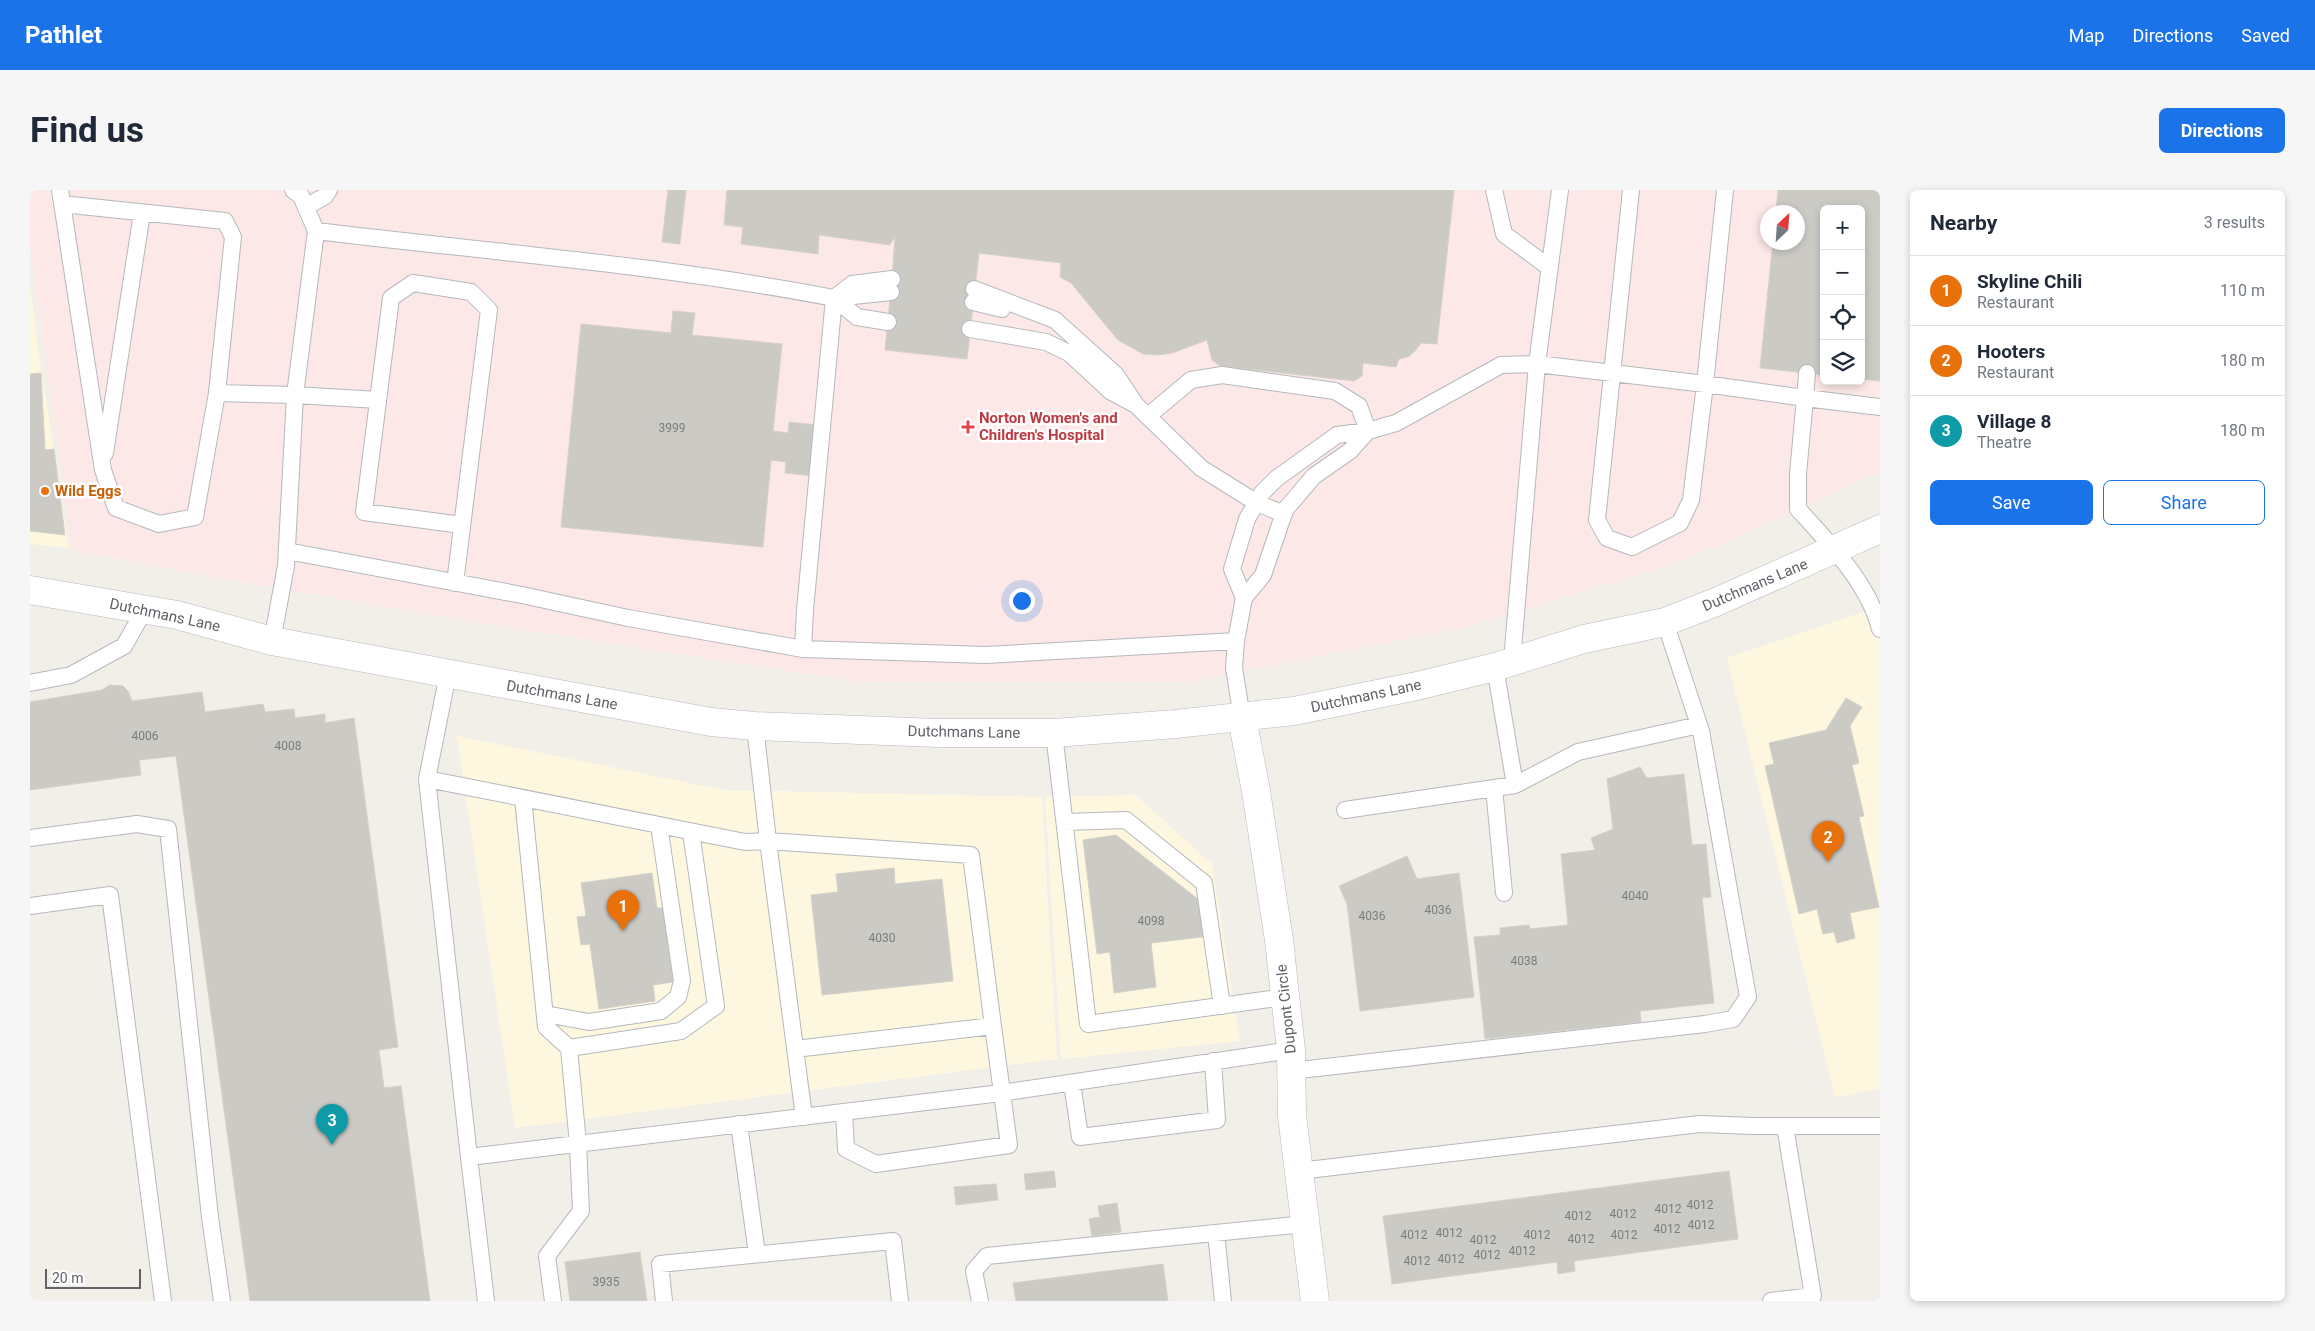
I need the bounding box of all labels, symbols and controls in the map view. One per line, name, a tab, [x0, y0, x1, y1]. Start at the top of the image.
text: Pathlet	[25, 21, 102, 49]
text: Map	[2069, 25, 2104, 46]
text: Directions	[2132, 25, 2213, 46]
text: Saved	[2241, 25, 2290, 46]
button: Directions	[2159, 108, 2285, 153]
text: Find us	[30, 110, 144, 151]
north arrow	[1760, 205, 1805, 250]
map controls	[1820, 205, 1865, 385]
button: +	[1820, 205, 1865, 250]
text: Nearby	[1930, 211, 1997, 235]
text: 3 results	[2204, 213, 2265, 232]
button: −	[1820, 250, 1865, 295]
text: Skyline Chili	[1977, 270, 2082, 293]
text: 1	[1941, 281, 1951, 300]
text: 110 m	[2220, 281, 2265, 300]
text: Restaurant	[1977, 293, 2054, 312]
button: locate	[1820, 295, 1865, 340]
button: layers	[1820, 340, 1865, 385]
text: Hooters	[1977, 340, 2045, 363]
text: 2	[1941, 351, 1951, 370]
text: 180 m	[2220, 351, 2265, 370]
text: Restaurant	[1977, 363, 2054, 382]
place label: Norton Women's and Children's Hospital	[979, 409, 1118, 444]
text: Village 8	[1977, 410, 2051, 433]
marker: Norton Women's and Children's Hospital	[961, 420, 975, 434]
house number: 3999	[659, 421, 685, 435]
text: 3	[1941, 421, 1951, 440]
text: 180 m	[2220, 421, 2265, 440]
text: Theatre	[1977, 433, 2032, 452]
button: Save	[1930, 480, 2093, 525]
button: Share	[2103, 480, 2265, 525]
place label: Wild Eggs	[55, 482, 122, 500]
marker: Wild Eggs	[39, 485, 51, 497]
street label: Dutchmans Lane	[1700, 555, 1810, 615]
your location	[1009, 588, 1035, 614]
street label: Dutchmans Lane	[108, 594, 222, 636]
street label: Dutchmans Lane	[1309, 675, 1423, 717]
street label: Dutchmans Lane	[505, 676, 619, 714]
street label: Dutchmans Lane	[908, 722, 1021, 742]
house number: 4006	[132, 729, 159, 743]
house number: 4008	[275, 739, 302, 753]
pin: 2	[1812, 821, 1844, 862]
house number: 4040	[1622, 889, 1649, 903]
pin: 1	[607, 890, 639, 931]
house number: 4036	[1425, 903, 1452, 917]
house number: 4036	[1359, 909, 1386, 923]
house number: 4098	[1138, 914, 1165, 928]
house number: 4030	[869, 931, 896, 945]
house number: 4038	[1511, 954, 1538, 968]
street label: Dupont Circle	[1272, 963, 1300, 1055]
pin: 3	[316, 1104, 348, 1145]
house number: 4012	[1687, 1198, 1714, 1212]
house number: 4012	[1655, 1202, 1682, 1216]
house number: 4012	[1610, 1207, 1637, 1221]
house number: 4012	[1565, 1209, 1592, 1223]
house number: 4012	[1688, 1218, 1715, 1232]
house number: 4012	[1654, 1222, 1681, 1236]
house number: 4012	[1436, 1226, 1463, 1240]
house number: 4012	[1401, 1228, 1428, 1242]
house number: 4012	[1524, 1228, 1551, 1242]
house number: 4012	[1611, 1228, 1638, 1242]
house number: 4012	[1568, 1232, 1595, 1246]
house number: 4012	[1470, 1233, 1497, 1247]
house number: 4012	[1509, 1244, 1536, 1258]
house number: 4012	[1474, 1248, 1501, 1262]
house number: 4012	[1438, 1252, 1465, 1266]
house number: 4012	[1404, 1254, 1431, 1268]
scale bar	[45, 1266, 141, 1289]
text: 20 m	[52, 1270, 84, 1286]
house number: 3935	[593, 1275, 620, 1289]

